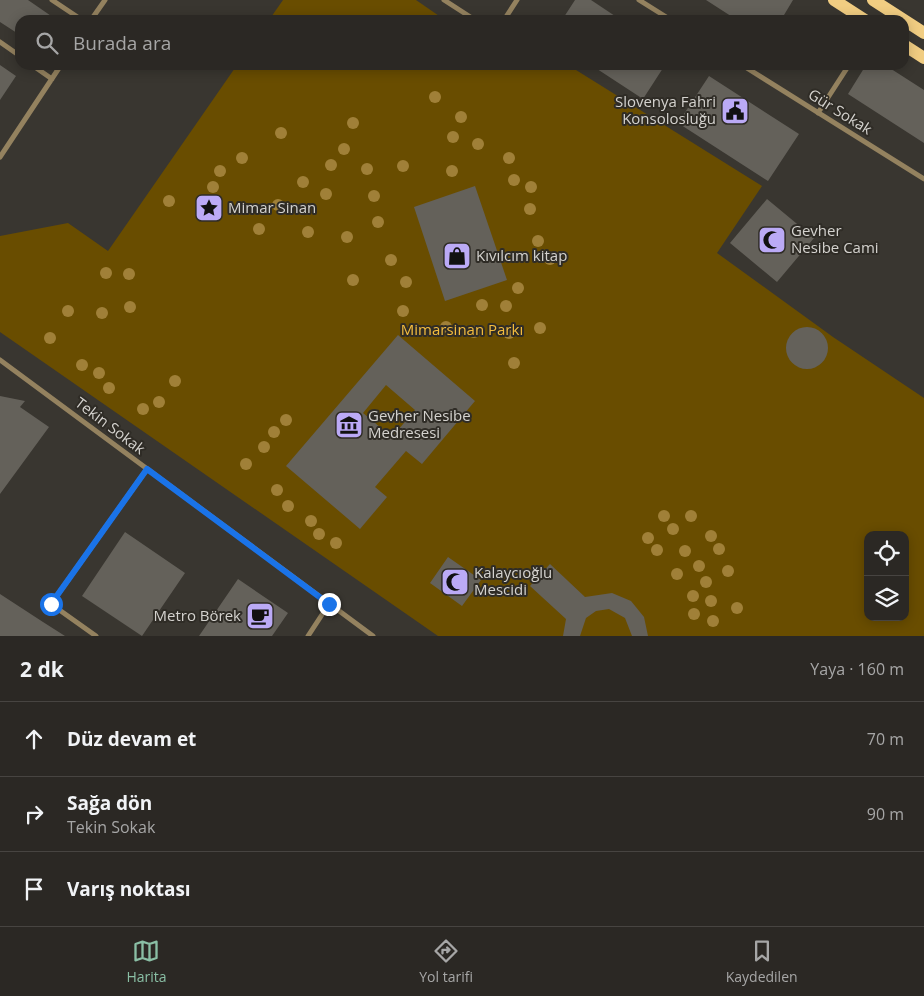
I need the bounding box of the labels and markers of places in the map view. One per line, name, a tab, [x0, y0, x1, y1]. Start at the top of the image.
place label: Slovenya Fahri Konsolosluğu	[615, 91, 716, 128]
public building icon: Slovenya Fahri Konsolosluğu	[720, 96, 750, 126]
place icon: Mimar Sinan	[194, 193, 224, 223]
place label: Mimar Sinan	[228, 197, 316, 217]
place label: Gevher Nesibe Cami	[791, 220, 879, 257]
mosque icon: Gevher Nesibe Cami	[757, 225, 787, 255]
shop icon: Kıvılcım kitap	[442, 241, 472, 271]
place label: Kıvılcım kitap	[476, 245, 567, 265]
place label: Gevher Nesibe Medresesi	[368, 405, 471, 442]
museum icon: Gevher Nesibe Medresesi	[334, 410, 364, 440]
place label: Kalaycıoğlu Mescidi	[474, 562, 552, 599]
mosque icon: Kalaycıoğlu Mescidi	[440, 567, 470, 597]
cafe icon: Metro Börek	[245, 601, 275, 631]
place label: Metro Börek	[154, 605, 241, 625]

